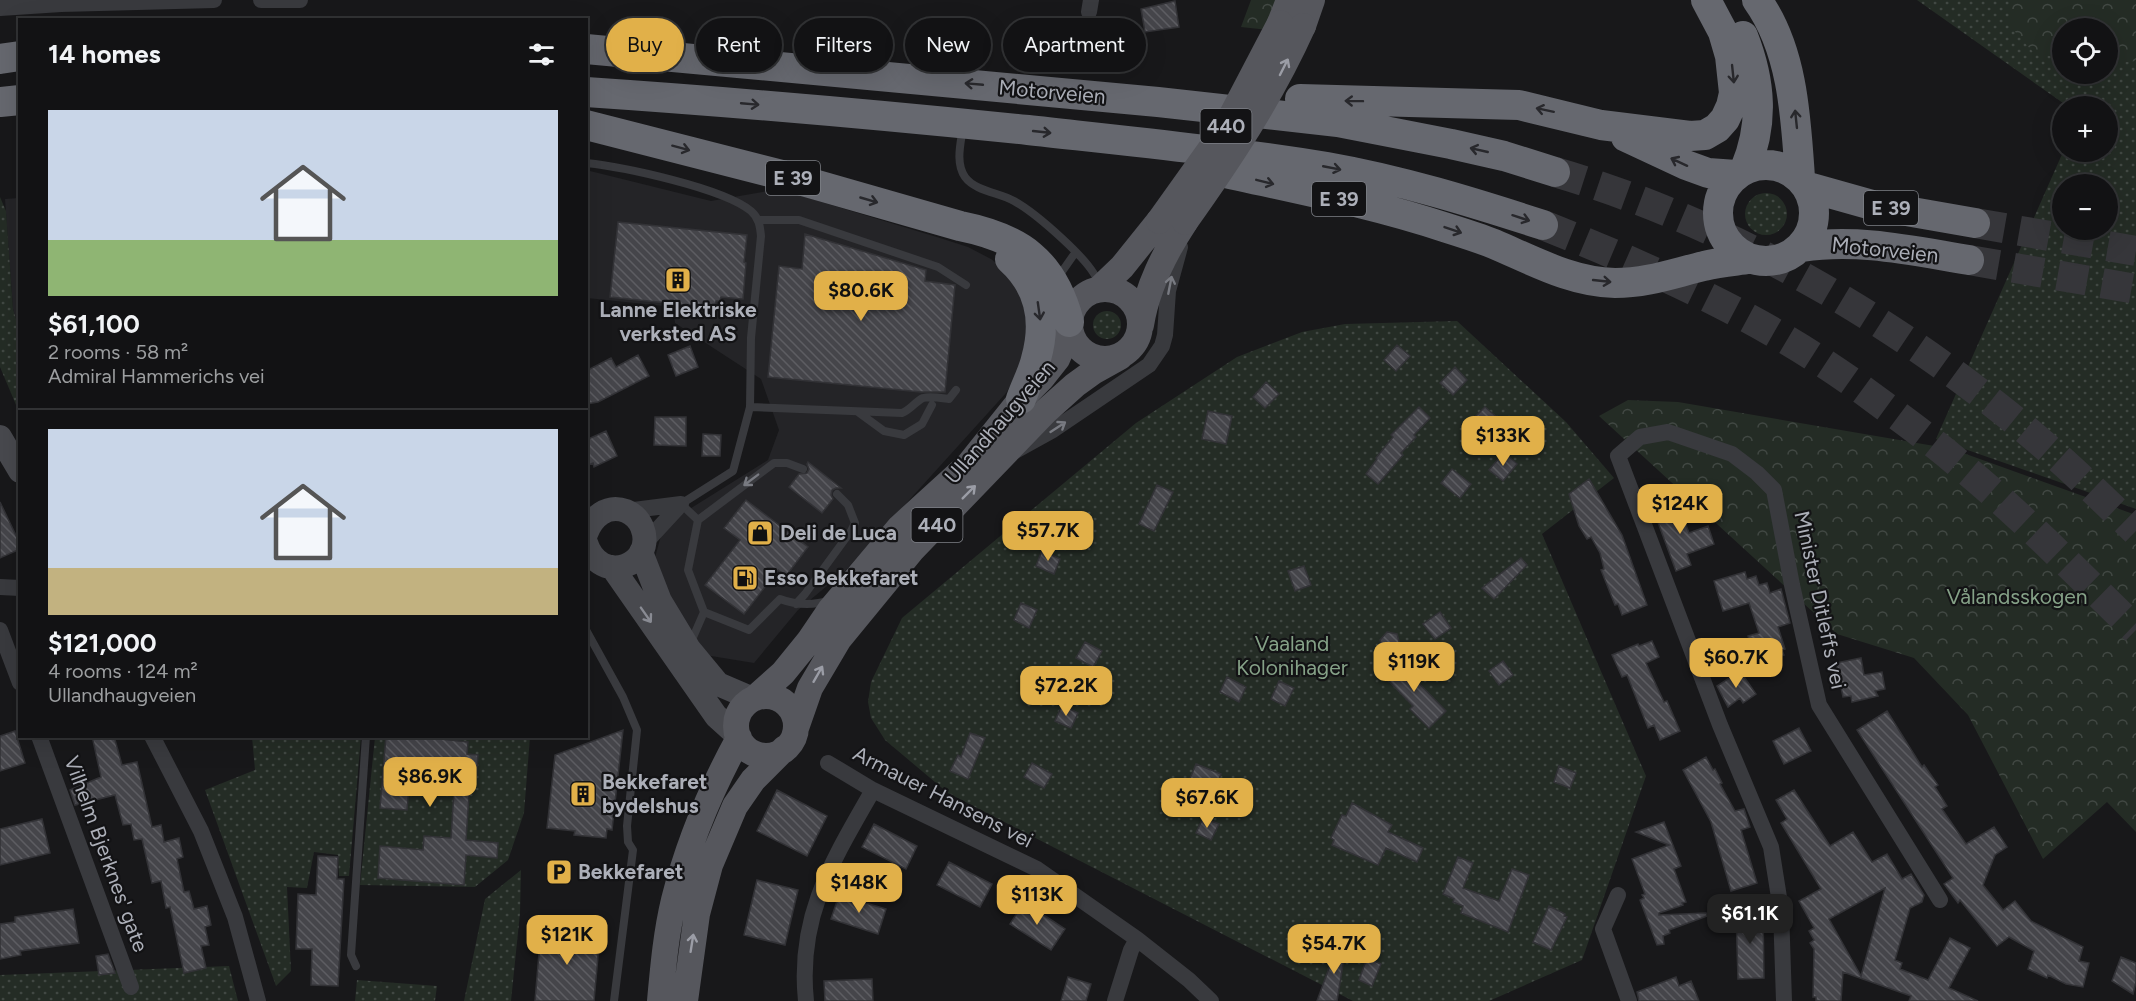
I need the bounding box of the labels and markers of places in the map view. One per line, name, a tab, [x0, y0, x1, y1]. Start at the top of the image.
building icon: Lanne Elektriske verksted AS	[663, 265, 693, 295]
pin: $80.6K	[812, 271, 910, 322]
place label: Lanne Elektriske verksted AS	[599, 297, 757, 346]
pin: $133K	[1461, 416, 1545, 467]
pin: $124K	[1638, 484, 1722, 535]
pin: $57.7K	[999, 511, 1097, 562]
shop icon: Deli de Luca	[745, 518, 775, 548]
place label: Deli de Luca	[780, 520, 897, 545]
fuel station icon: Esso Bekkefaret	[730, 563, 760, 593]
place label: Esso Bekkefaret	[764, 565, 919, 590]
pin: $60.7K	[1687, 638, 1785, 689]
pin: $119K	[1372, 642, 1456, 693]
pin: $72.2K	[1017, 666, 1115, 717]
pin: $86.9K	[381, 757, 479, 808]
place label: Bekkefaret bydelshus	[602, 769, 707, 818]
pin: $67.6K	[1158, 778, 1256, 829]
building icon: Bekkefaret bydelshus	[568, 779, 598, 809]
parking icon: Bekkefaret	[544, 857, 574, 887]
place label: Bekkefaret	[578, 859, 683, 884]
pin: $148K	[817, 863, 901, 914]
pin: $113K	[995, 875, 1079, 926]
pin: $61.1K	[1701, 894, 1799, 945]
pin: $121K	[525, 915, 609, 966]
pin: $54.7K	[1285, 924, 1383, 975]

